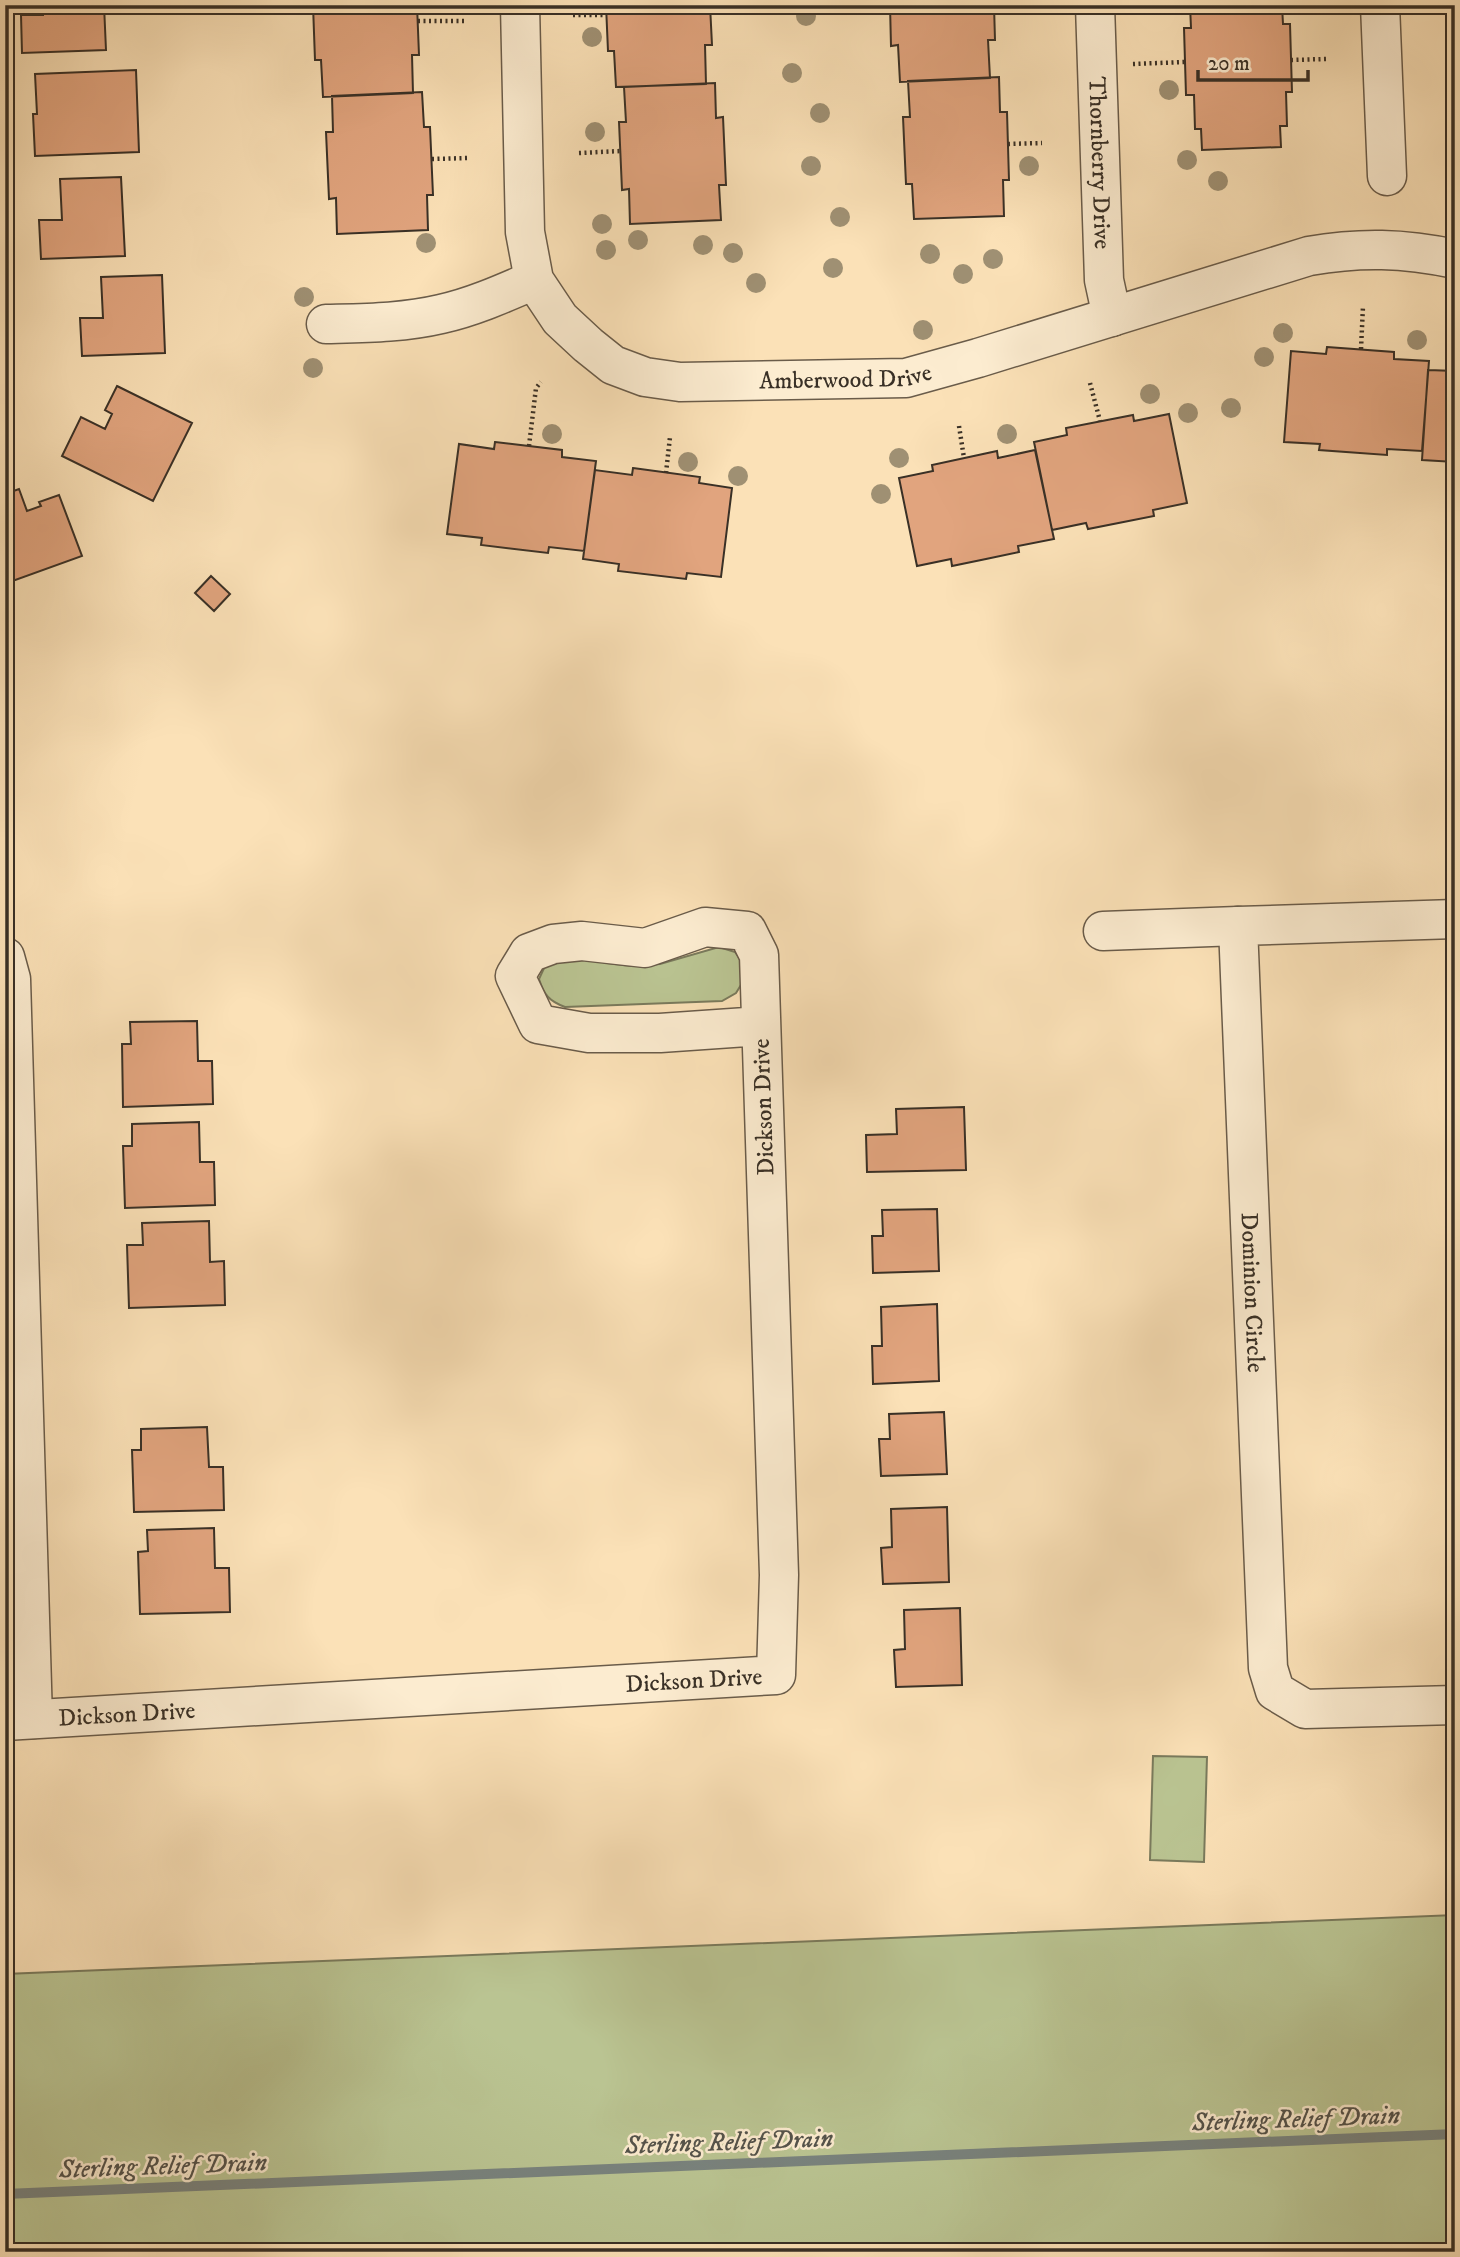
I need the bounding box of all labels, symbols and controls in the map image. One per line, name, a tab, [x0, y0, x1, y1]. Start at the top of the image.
scale bar	[1198, 38, 1308, 82]
text: 20 m	[1208, 51, 1250, 77]
street label: Thornberry Drive	[1081, 76, 1117, 250]
street label: Amberwood Drive	[759, 358, 935, 397]
street label: Dickson Drive	[747, 1038, 781, 1176]
street label: Dominion Circle	[1234, 1212, 1270, 1373]
street label: Dickson Drive	[624, 1662, 763, 1700]
street label: Dickson Drive	[57, 1696, 196, 1734]
water label: Sterling Relief Drain	[1190, 2099, 1401, 2140]
water label: Sterling Relief Drain	[623, 2122, 834, 2163]
water label: Sterling Relief Drain	[57, 2146, 268, 2187]

